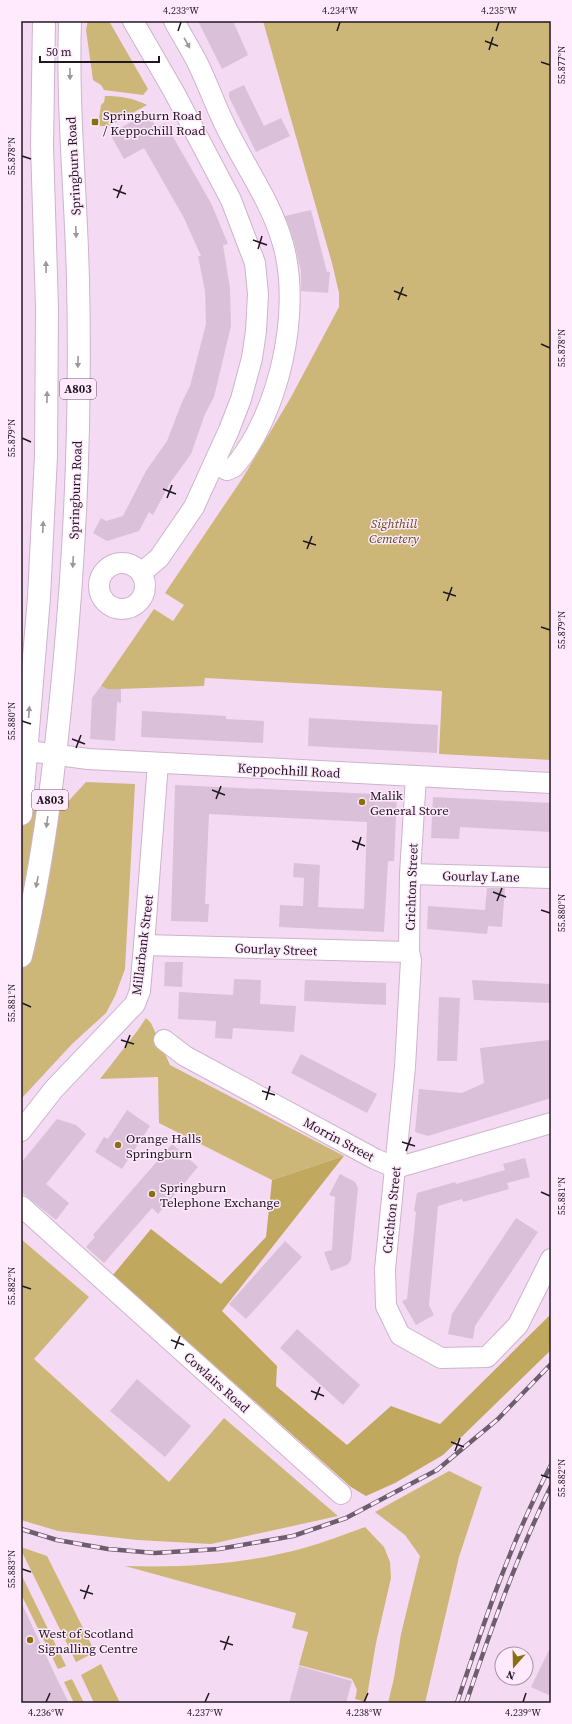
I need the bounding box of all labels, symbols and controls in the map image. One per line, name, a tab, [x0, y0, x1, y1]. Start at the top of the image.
text: 4.233°W	[163, 4, 199, 17]
text: 4.234°W	[322, 4, 358, 17]
text: 4.235°W	[481, 4, 517, 17]
scale bar	[40, 38, 159, 64]
one-way arrow	[183, 38, 190, 49]
text: 50 m	[46, 44, 72, 60]
text: 55.877°N	[555, 46, 568, 84]
one-way arrow	[67, 68, 73, 81]
place label: Springburn Road / Keppochill Road	[103, 107, 206, 139]
street label: Springburn Road	[62, 116, 85, 216]
marker: Springburn Road / Keppochill Road	[90, 117, 100, 127]
text: 55.878°N	[5, 137, 18, 175]
one-way arrow	[73, 226, 80, 238]
one-way arrow	[43, 261, 50, 273]
text: 55.878°N	[555, 329, 568, 367]
one-way arrow	[75, 356, 81, 369]
road number: A803	[60, 379, 96, 399]
one-way arrow	[44, 390, 50, 403]
text: 55.879°N	[5, 419, 18, 457]
street label: Springburn Road	[65, 440, 86, 540]
park label: Sighthill Cemetery	[369, 515, 420, 547]
one-way arrow	[39, 521, 46, 533]
one-way arrow	[69, 556, 76, 568]
text: 55.879°N	[555, 611, 568, 649]
text: 55.880°N	[5, 702, 18, 740]
one-way arrow	[26, 706, 33, 718]
street label: Keppochhill Road	[237, 759, 341, 782]
place label: Malik General Store	[370, 787, 449, 819]
road number: A803	[32, 790, 68, 810]
marker: Malik General Store	[357, 797, 367, 807]
one-way arrow	[44, 816, 50, 828]
street label: Crichton Street	[401, 842, 422, 931]
street label: Gourlay Lane	[442, 867, 520, 886]
one-way arrow	[34, 876, 40, 888]
street label: Millarbank Street	[128, 893, 157, 996]
text: 55.880°N	[555, 894, 568, 932]
street label: Gourlay Street	[235, 940, 318, 959]
text: 55.881°N	[5, 984, 18, 1022]
street label: Morrin Street	[300, 1114, 378, 1166]
place label: Orange Halls Springburn	[126, 1130, 202, 1162]
marker: Orange Halls Springburn	[113, 1140, 123, 1150]
street label: Crichton Street	[378, 1165, 405, 1254]
text: 55.881°N	[555, 1177, 568, 1215]
place label: Springburn Telephone Exchange	[160, 1179, 280, 1211]
marker: Springburn Telephone Exchange	[147, 1189, 157, 1199]
text: 55.882°N	[5, 1267, 18, 1305]
street label: Cowlairs Road	[180, 1348, 254, 1417]
text: 55.882°N	[555, 1459, 568, 1497]
text: 55.883°N	[5, 1550, 18, 1588]
place label: West of Scotland Signalling Centre	[38, 1625, 138, 1657]
marker: West of Scotland Signalling Centre	[25, 1635, 35, 1645]
north arrow	[494, 1646, 534, 1686]
text: N	[504, 1667, 517, 1683]
text: 4.236°W	[28, 1706, 64, 1719]
text: 4.237°W	[187, 1706, 223, 1719]
text: 4.238°W	[346, 1706, 382, 1719]
text: 4.239°W	[505, 1706, 541, 1719]

